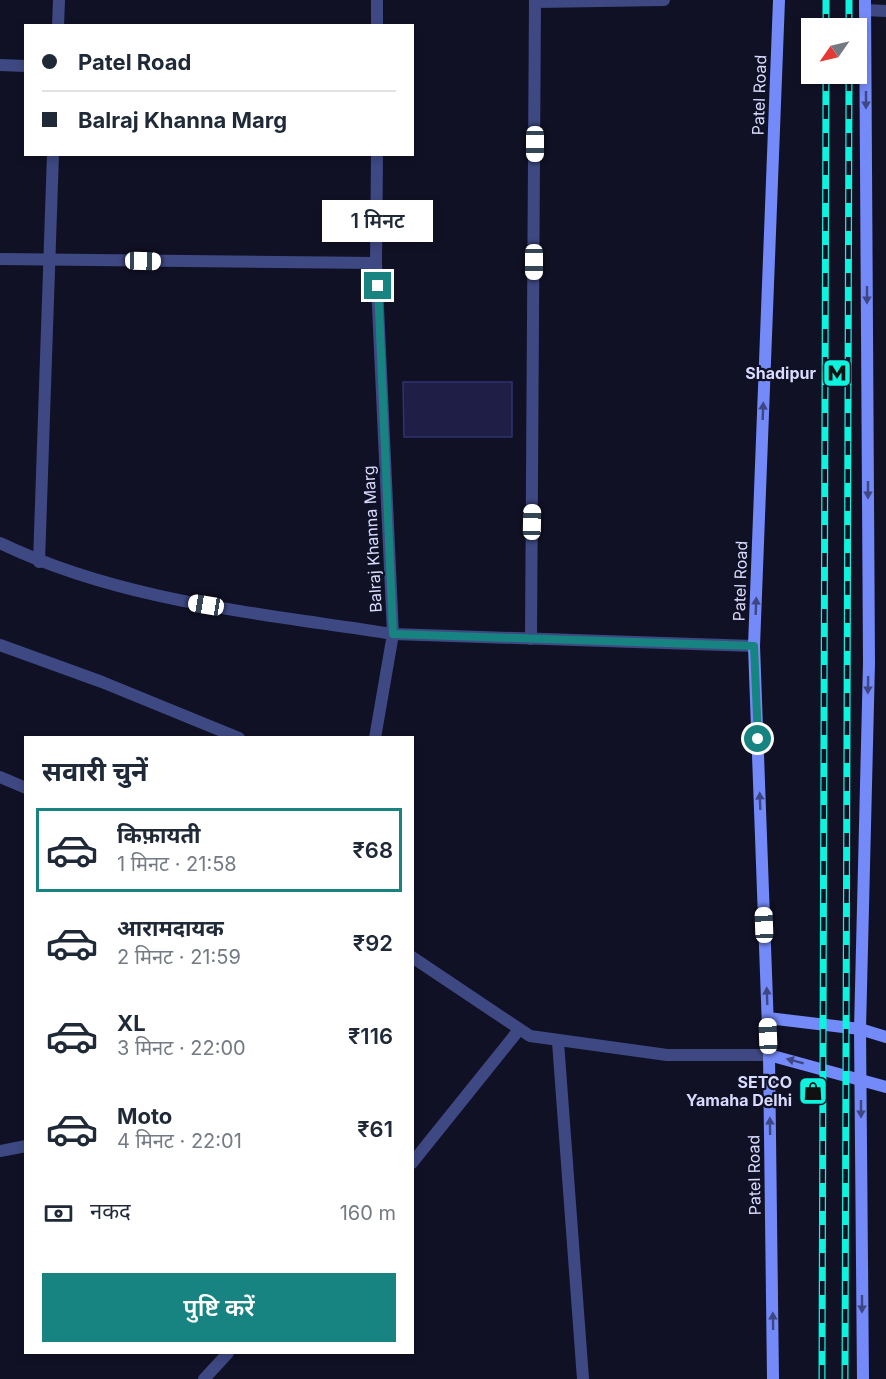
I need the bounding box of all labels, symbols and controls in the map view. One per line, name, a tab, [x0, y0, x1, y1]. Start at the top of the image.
north arrow	[801, 18, 867, 84]
map controls	[801, 18, 867, 84]
text: Patel Road	[78, 49, 191, 75]
street label: Patel Road	[748, 54, 770, 136]
one-way arrow	[861, 91, 871, 110]
text: Balraj Khanna Marg	[78, 107, 287, 133]
car	[526, 126, 544, 162]
callout: 1 मिनट	[322, 199, 434, 241]
text: 1 मिनट	[350, 209, 405, 233]
car	[525, 244, 543, 280]
car	[125, 252, 161, 270]
route end	[364, 272, 391, 299]
one-way arrow	[862, 286, 872, 305]
metro station icon: Shadipur	[821, 357, 853, 389]
place label: Shadipur	[745, 363, 816, 383]
one-way arrow	[759, 402, 768, 421]
street label: Balraj Khanna Marg	[358, 465, 386, 613]
one-way arrow	[863, 481, 873, 500]
car	[523, 504, 541, 540]
street label: Patel Road	[729, 540, 751, 622]
car	[187, 593, 225, 617]
one-way arrow	[751, 597, 760, 616]
one-way arrow	[863, 676, 873, 695]
route start	[744, 725, 771, 752]
text: सवारी चुनें	[42, 755, 148, 788]
one-way arrow	[755, 792, 765, 811]
text: किफ़ायती	[117, 822, 201, 848]
icon: car	[45, 823, 99, 877]
text: ₹68	[352, 837, 393, 863]
text: 1 मिनट · 21:58	[117, 852, 237, 876]
car	[754, 907, 774, 943]
text: आरामदायक	[117, 915, 224, 941]
icon: car	[45, 916, 99, 970]
text: ₹92	[353, 930, 393, 956]
text: 2 मिनट · 21:59	[117, 945, 241, 969]
one-way arrow	[762, 987, 772, 1006]
icon: car	[45, 1009, 99, 1063]
text: XL	[117, 1010, 146, 1036]
car	[758, 1018, 778, 1054]
text: ₹116	[348, 1023, 393, 1049]
text: 3 मिनट · 22:00	[117, 1036, 246, 1060]
one-way arrow	[786, 1056, 804, 1066]
place label: SETCO Yamaha Delhi	[686, 1072, 792, 1110]
shop icon: SETCO Yamaha Delhi	[797, 1075, 829, 1107]
one-way arrow	[856, 1099, 866, 1118]
icon: car	[45, 1102, 99, 1156]
text: Moto	[117, 1103, 172, 1129]
text: ₹61	[357, 1116, 393, 1142]
one-way arrow	[765, 1116, 775, 1135]
text: 4 मिनट · 22:01	[117, 1129, 242, 1153]
street label: Patel Road	[743, 1135, 765, 1215]
icon: cash	[42, 1197, 75, 1230]
text: नकद	[90, 1198, 131, 1224]
text: 160 m	[340, 1201, 396, 1225]
button: पुष्टि करें	[42, 1273, 396, 1342]
one-way arrow	[857, 1294, 867, 1313]
one-way arrow	[768, 1311, 777, 1330]

